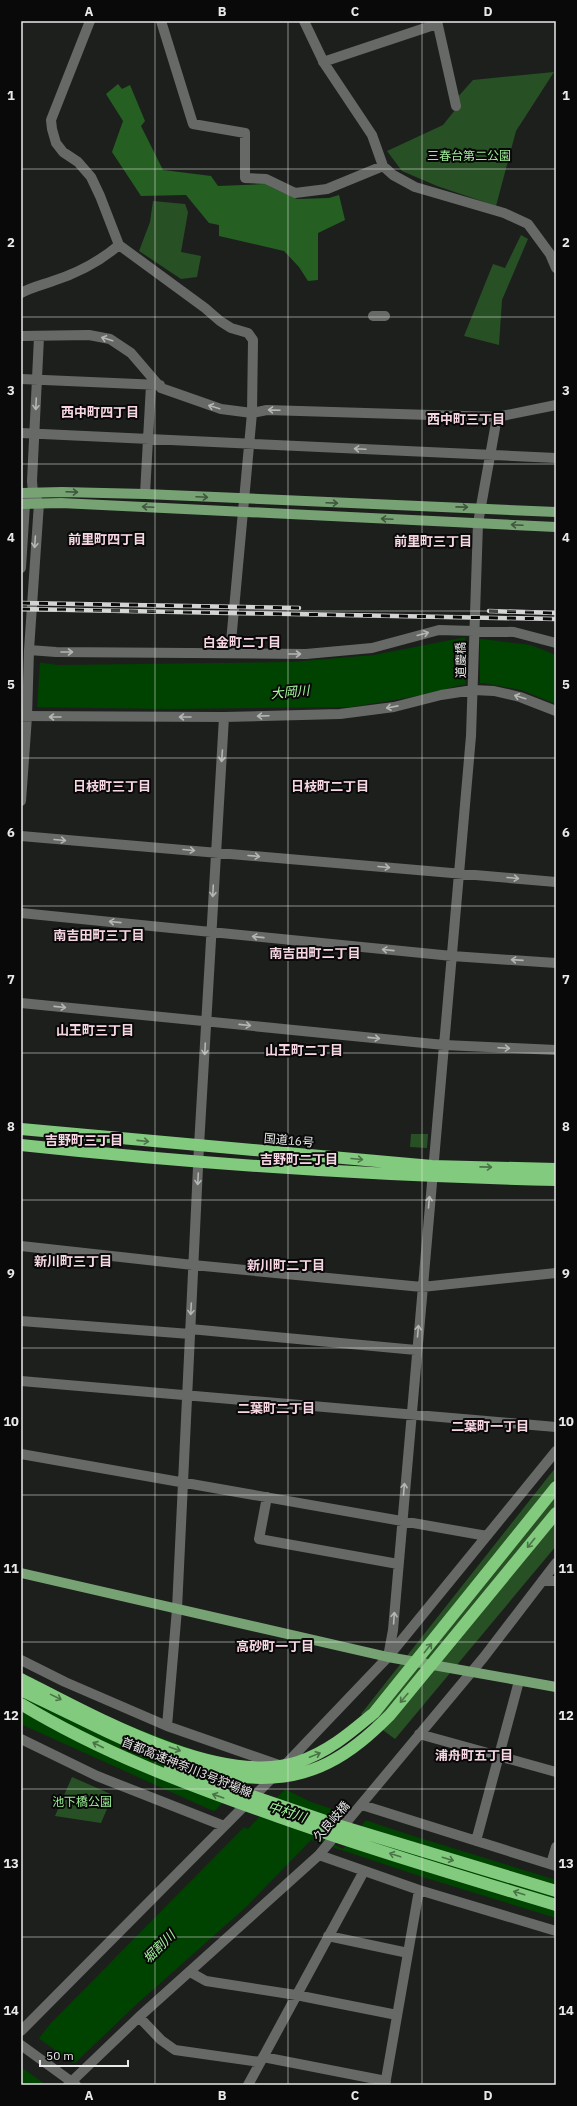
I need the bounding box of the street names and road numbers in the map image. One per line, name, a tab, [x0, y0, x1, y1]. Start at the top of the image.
street label: 道慶橋	[453, 642, 468, 678]
street label: 国道16号	[263, 1130, 315, 1150]
street label: 首都高速神奈川3号狩場線	[120, 1734, 254, 1800]
street label: 久良岐橋	[310, 1798, 352, 1844]

